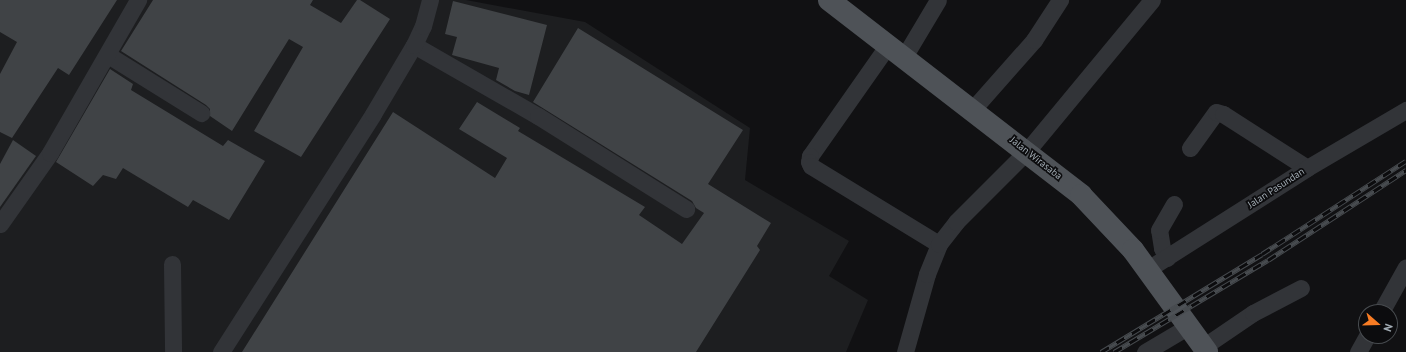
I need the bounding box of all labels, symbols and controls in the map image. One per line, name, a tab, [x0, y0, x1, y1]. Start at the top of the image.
street label: Jalan Wirasaba	[1008, 134, 1064, 182]
street label: Jalan Pasundan	[1245, 165, 1307, 211]
north arrow	[1358, 304, 1398, 344]
text: N	[1381, 322, 1396, 334]

